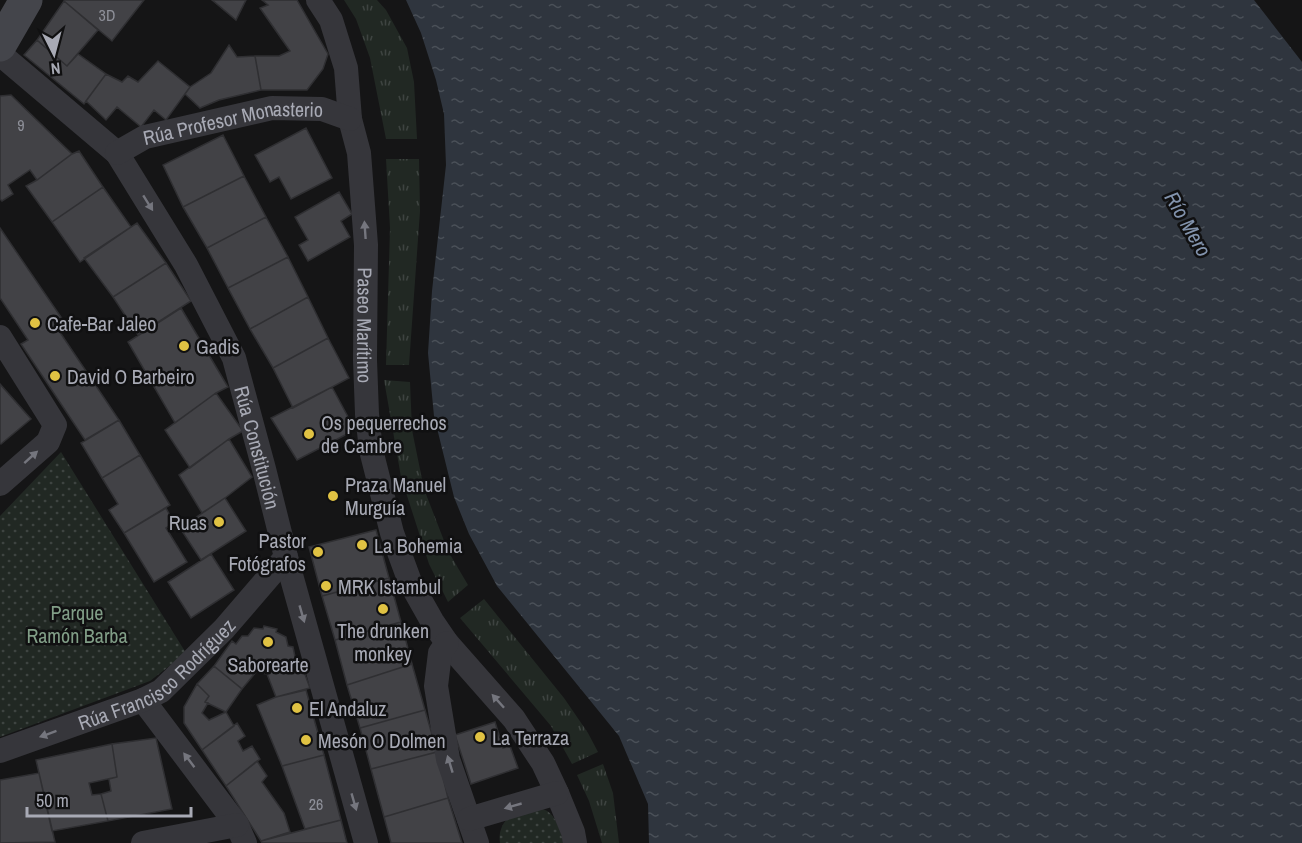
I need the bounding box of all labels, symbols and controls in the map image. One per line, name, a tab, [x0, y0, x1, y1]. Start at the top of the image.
house number: 3D	[99, 4, 115, 26]
north arrow	[24, 24, 84, 84]
text: N	[50, 57, 61, 80]
street label: Rúa Profesor Monasterio	[140, 95, 323, 151]
house number: 9	[17, 114, 25, 136]
water label: Río Mero	[1158, 186, 1218, 262]
one-way arrow	[142, 195, 153, 211]
one-way arrow	[360, 220, 369, 239]
street label: Paseo Marítimo	[351, 267, 379, 384]
place label: Cafe-Bar Jaleo	[47, 310, 156, 337]
marker: Cafe-Bar Jaleo	[28, 316, 42, 330]
place label: Gadis	[196, 333, 240, 360]
marker: Gadis	[177, 339, 191, 353]
place label: David O Barbeiro	[67, 363, 195, 390]
marker: David O Barbeiro	[48, 369, 62, 383]
street label: Rúa Constitución	[229, 383, 287, 512]
place label: Os pequerrechos de Cambre	[321, 409, 447, 459]
marker: Os pequerrechos de Cambre	[302, 427, 316, 441]
one-way arrow	[23, 451, 38, 464]
place label: Praza Manuel Murguía	[345, 471, 446, 521]
marker: Praza Manuel Murguía	[326, 489, 340, 503]
place label: Ruas	[169, 509, 207, 536]
marker: Ruas	[212, 515, 226, 529]
place label: Pastor Fotógrafos	[228, 527, 307, 577]
place label: La Bohemia	[374, 532, 462, 559]
marker: La Bohemia	[355, 538, 369, 552]
marker: Pastor Fotógrafos	[311, 545, 325, 559]
place label: MRK Istambul	[338, 573, 441, 600]
marker: MRK Istambul	[319, 579, 333, 593]
park label: Parque Ramón Barba	[26, 599, 128, 649]
marker: The drunken monkey	[376, 602, 390, 616]
one-way arrow	[298, 605, 307, 623]
street label: Rúa Francisco Rodríguez	[74, 613, 241, 736]
place label: The drunken monkey	[337, 617, 429, 667]
marker: Saborearte	[261, 635, 275, 649]
place label: Saborearte	[227, 651, 309, 678]
one-way arrow	[491, 693, 505, 708]
place label: El Andaluz	[309, 695, 387, 722]
marker: El Andaluz	[290, 701, 304, 715]
place label: La Terraza	[492, 724, 569, 751]
place label: Mesón O Dolmen	[318, 727, 446, 754]
one-way arrow	[38, 730, 56, 740]
marker: La Terraza	[473, 730, 487, 744]
marker: Mesón O Dolmen	[299, 733, 313, 747]
one-way arrow	[183, 752, 195, 768]
one-way arrow	[445, 755, 454, 773]
scale bar	[27, 780, 190, 818]
text: 50 m	[36, 788, 69, 813]
house number: 26	[309, 793, 323, 815]
one-way arrow	[350, 793, 359, 811]
one-way arrow	[504, 802, 522, 811]

